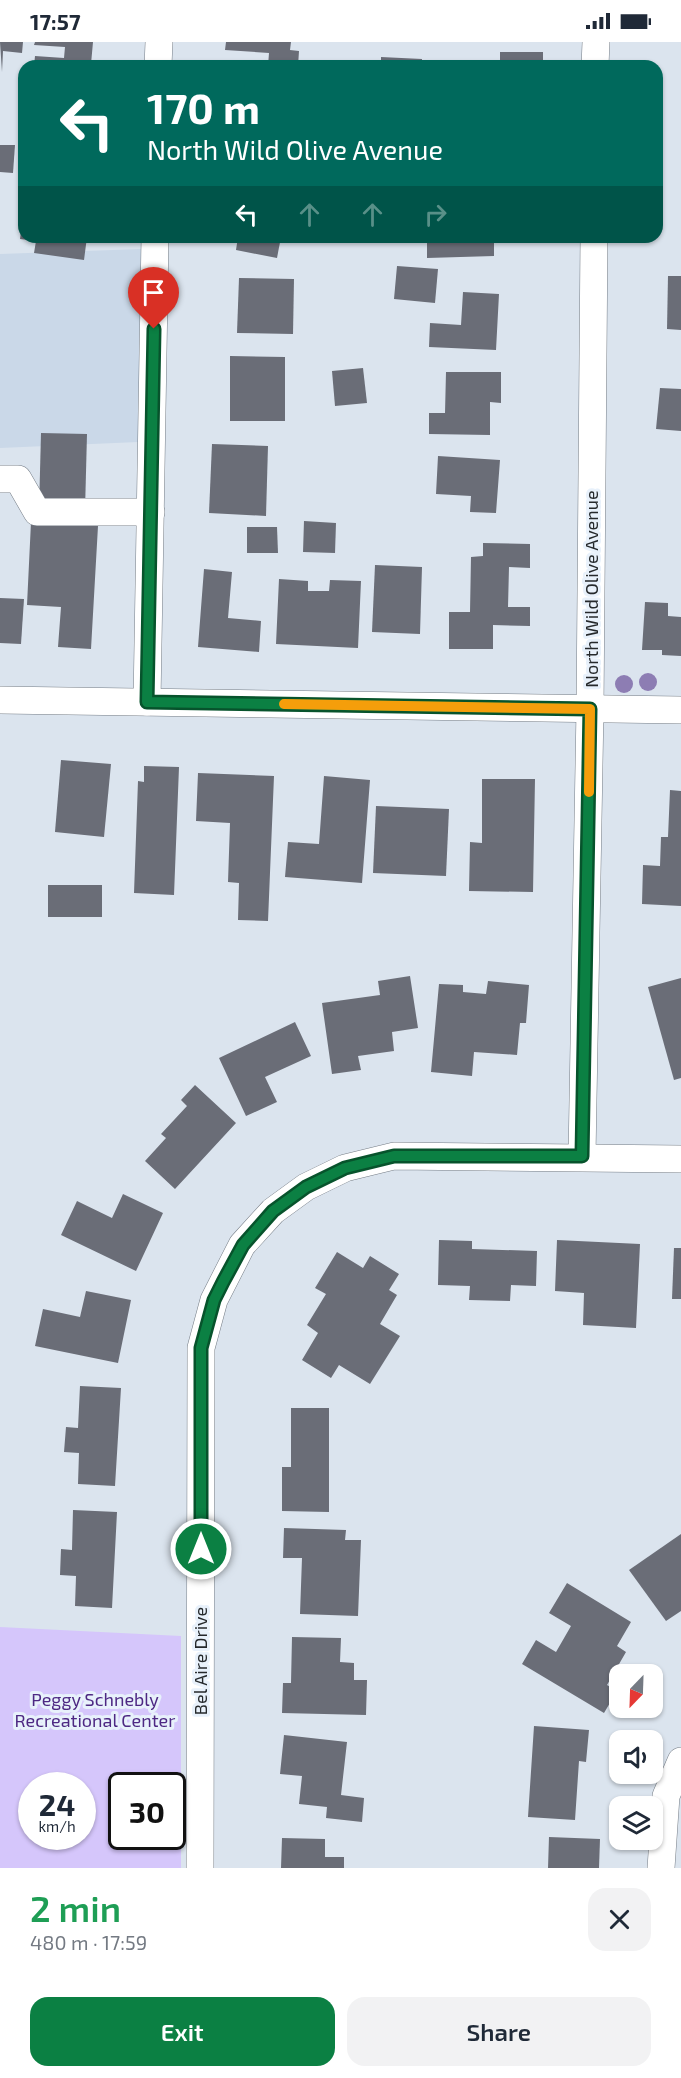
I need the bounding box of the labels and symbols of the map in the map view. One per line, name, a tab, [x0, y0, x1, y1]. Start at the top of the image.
pin	[128, 267, 179, 329]
street label: North Wild Olive Avenue	[580, 490, 602, 688]
position arrow	[169, 1517, 233, 1581]
street label: Bel Aire Drive	[189, 1607, 211, 1715]
north arrow	[609, 1664, 663, 1718]
park label: Peggy Schnebly Recreational Center	[15, 1688, 175, 1731]
speed limit sign: 30	[108, 1772, 186, 1850]

